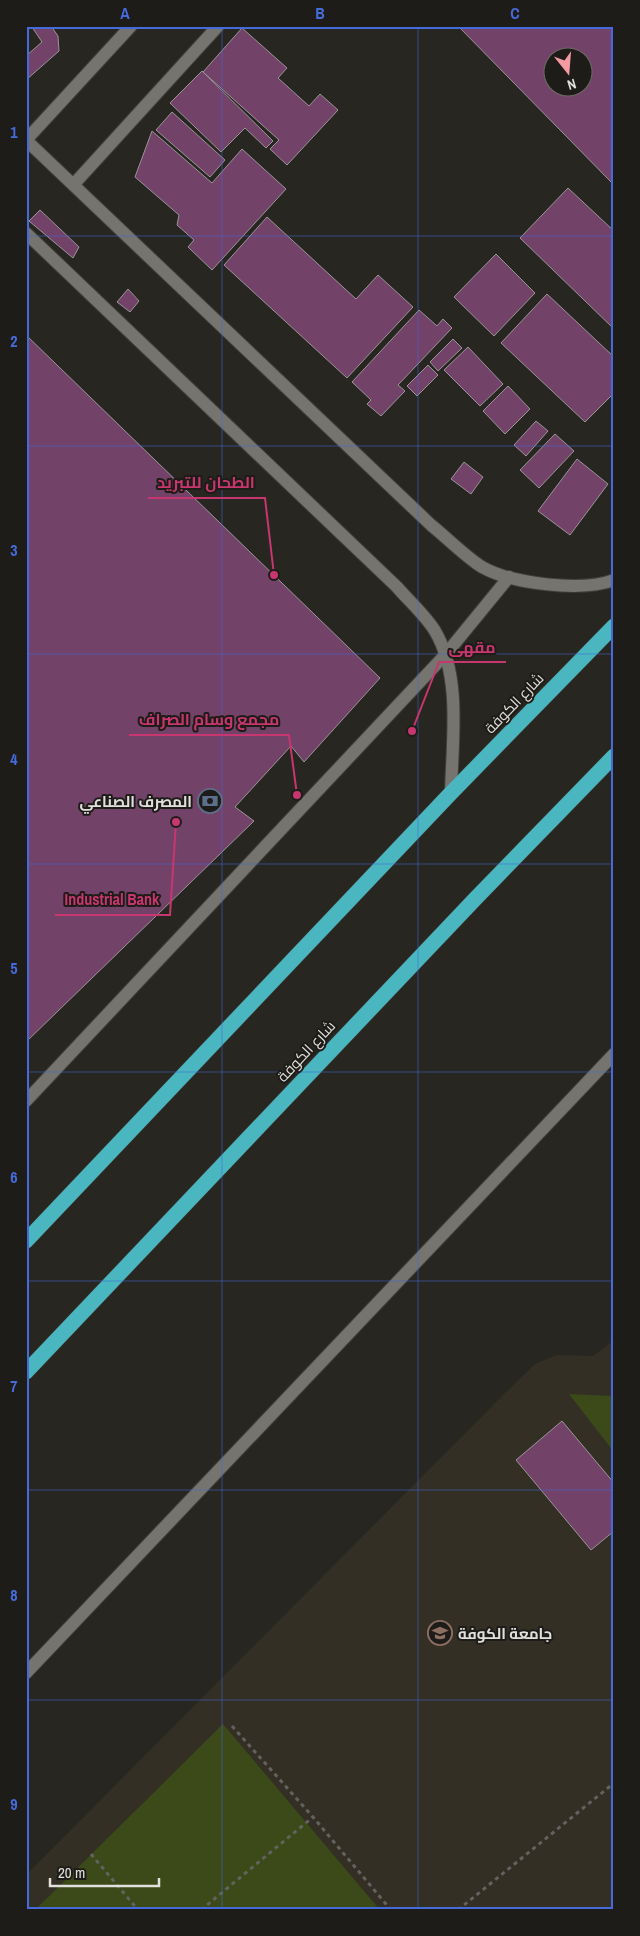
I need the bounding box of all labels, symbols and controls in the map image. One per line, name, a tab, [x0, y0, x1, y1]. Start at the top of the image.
text: A	[120, 2, 130, 24]
text: B	[315, 2, 325, 24]
text: C	[510, 2, 520, 24]
north arrow	[542, 48, 592, 98]
text: N	[565, 75, 578, 94]
text: 1	[10, 121, 18, 143]
text: 2	[10, 330, 18, 352]
callout: الطحان للتبريد	[148, 467, 265, 498]
text: الطحان للتبريد	[157, 471, 255, 493]
text: 3	[10, 539, 18, 561]
callout: مقهى	[439, 631, 506, 662]
text: مقهى	[448, 636, 496, 658]
street label: شارع الكوفة	[480, 668, 549, 739]
callout: مجمع وسام الصراف	[129, 704, 289, 735]
text: مجمع وسام الصراف	[139, 708, 279, 731]
text: 4	[10, 748, 18, 770]
bank icon: المصرف الصناعي	[197, 788, 223, 814]
place label: المصرف الصناعي	[79, 791, 192, 814]
callout: Industrial Bank	[55, 884, 170, 915]
text: Industrial Bank	[65, 888, 160, 910]
text: 5	[10, 957, 18, 979]
street label: شارع الكوفة	[272, 1016, 341, 1087]
text: 6	[10, 1166, 18, 1188]
text: 7	[10, 1375, 18, 1397]
text: 8	[10, 1584, 18, 1606]
school or university icon: جامعة الكوفة	[427, 1620, 453, 1646]
place label: جامعة الكوفة	[458, 1623, 552, 1644]
text: 9	[10, 1793, 18, 1815]
scale bar	[50, 1856, 159, 1888]
text: 20 m	[58, 1862, 85, 1883]

